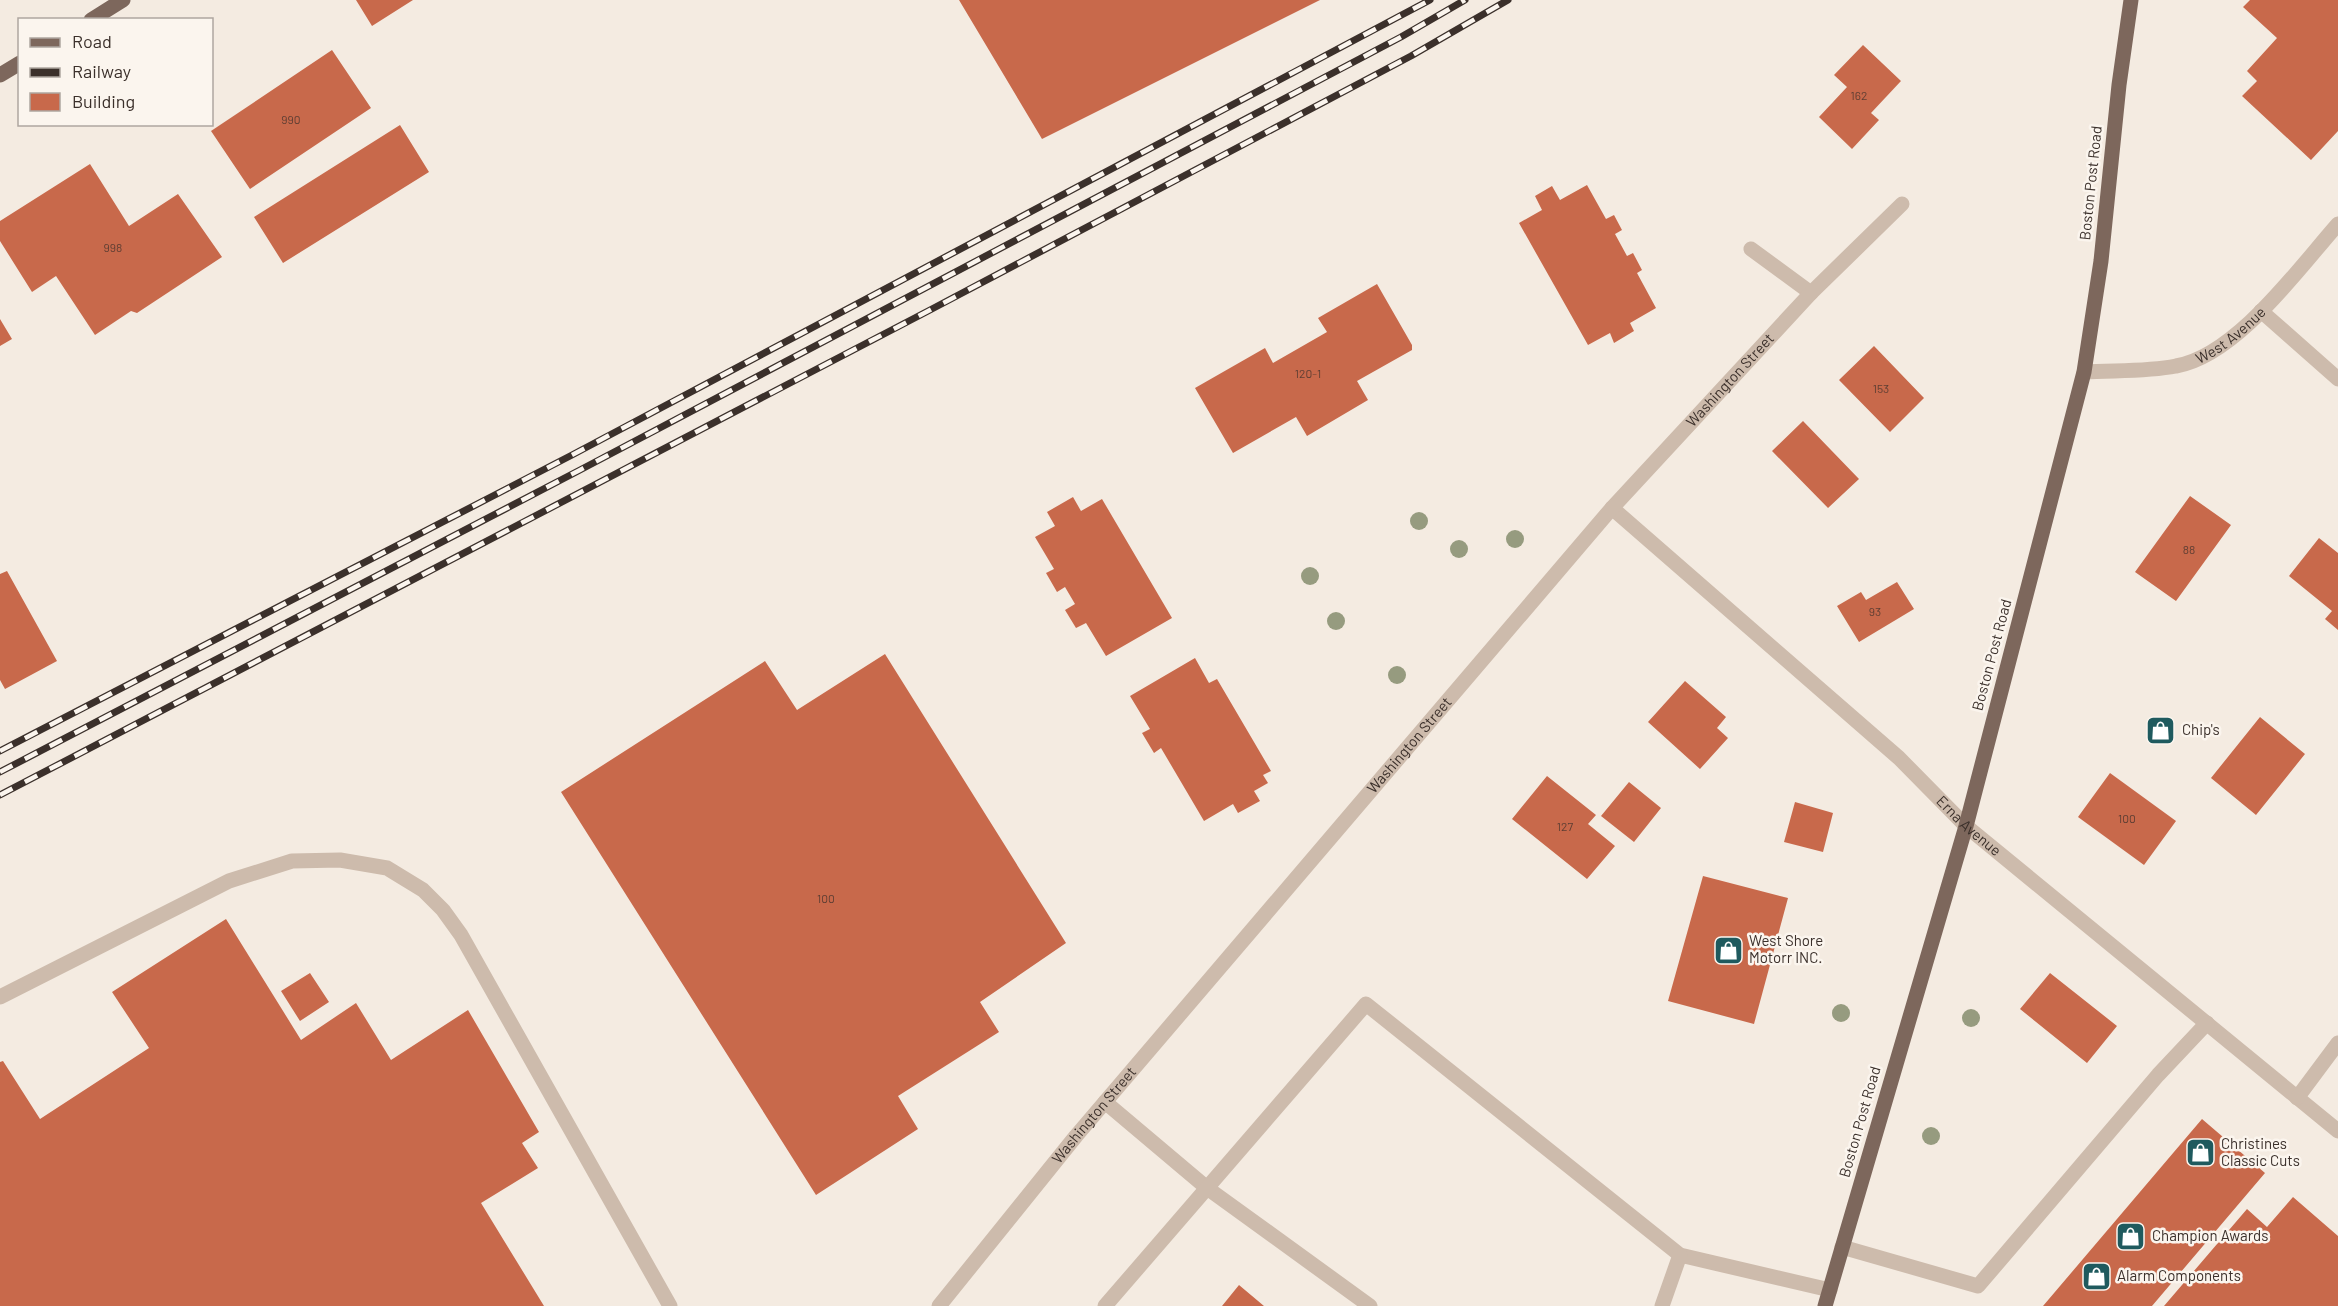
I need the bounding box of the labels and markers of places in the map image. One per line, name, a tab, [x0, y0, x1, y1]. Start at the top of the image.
shop icon: Chip's	[2145, 714, 2177, 746]
place label: Chip's	[2182, 720, 2220, 738]
place label: West Shore Motorr INC.	[1749, 931, 1823, 966]
shop icon: West Shore Motorr INC.	[1712, 934, 1744, 966]
place label: Christines Classic Cuts	[2221, 1134, 2300, 1169]
shop icon: Christines Classic Cuts	[2184, 1137, 2216, 1169]
shop icon: Champion Awards	[2115, 1220, 2147, 1252]
place label: Champion Awards	[2152, 1226, 2268, 1244]
shop icon: Alarm Components	[2080, 1260, 2112, 1292]
place label: Alarm Components	[2117, 1266, 2241, 1284]

